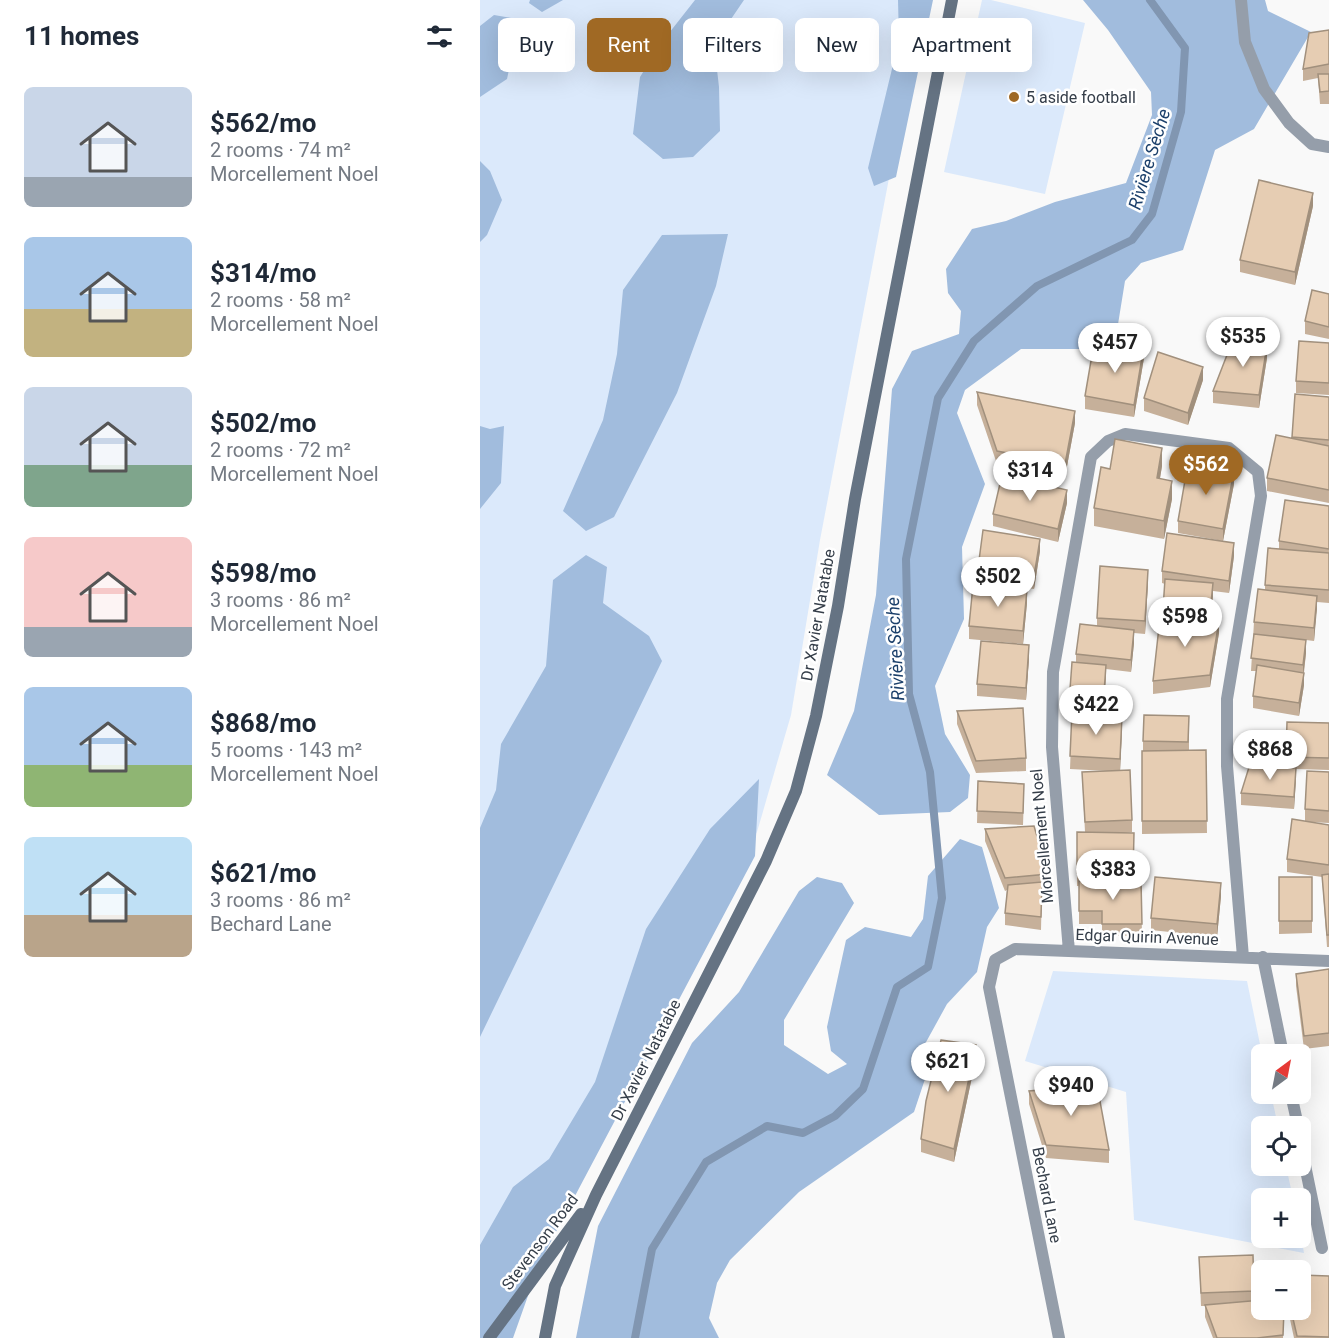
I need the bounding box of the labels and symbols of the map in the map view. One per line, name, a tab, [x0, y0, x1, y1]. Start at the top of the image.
place label: 5 aside football	[1026, 88, 1136, 107]
marker: 5 aside football	[1007, 90, 1021, 104]
water label: Rivière Sèche	[1124, 106, 1174, 212]
pin: $535	[1207, 317, 1279, 368]
pin: $457	[1079, 323, 1151, 374]
pin: $562	[1170, 445, 1242, 496]
pin: $314	[994, 451, 1066, 502]
street label: Dr Xavier Natatabe	[797, 548, 839, 682]
pin: $502	[962, 557, 1034, 608]
water label: Rivière Sèche	[882, 597, 908, 701]
pin: $598	[1149, 597, 1221, 648]
pin: $422	[1060, 685, 1132, 736]
pin: $868	[1234, 730, 1306, 781]
street label: Morcellement Noel	[1027, 768, 1057, 904]
pin: $383	[1077, 850, 1149, 901]
street label: Edgar Quirin Avenue	[1075, 925, 1219, 949]
street label: Dr Xavier Natatabe	[607, 996, 685, 1124]
pin: $621	[912, 1042, 984, 1093]
north arrow	[1251, 1044, 1311, 1104]
pin: $940	[1035, 1066, 1107, 1117]
street label: Bechard Lane	[1028, 1145, 1066, 1245]
street label: Stevenson Road	[498, 1190, 582, 1294]

